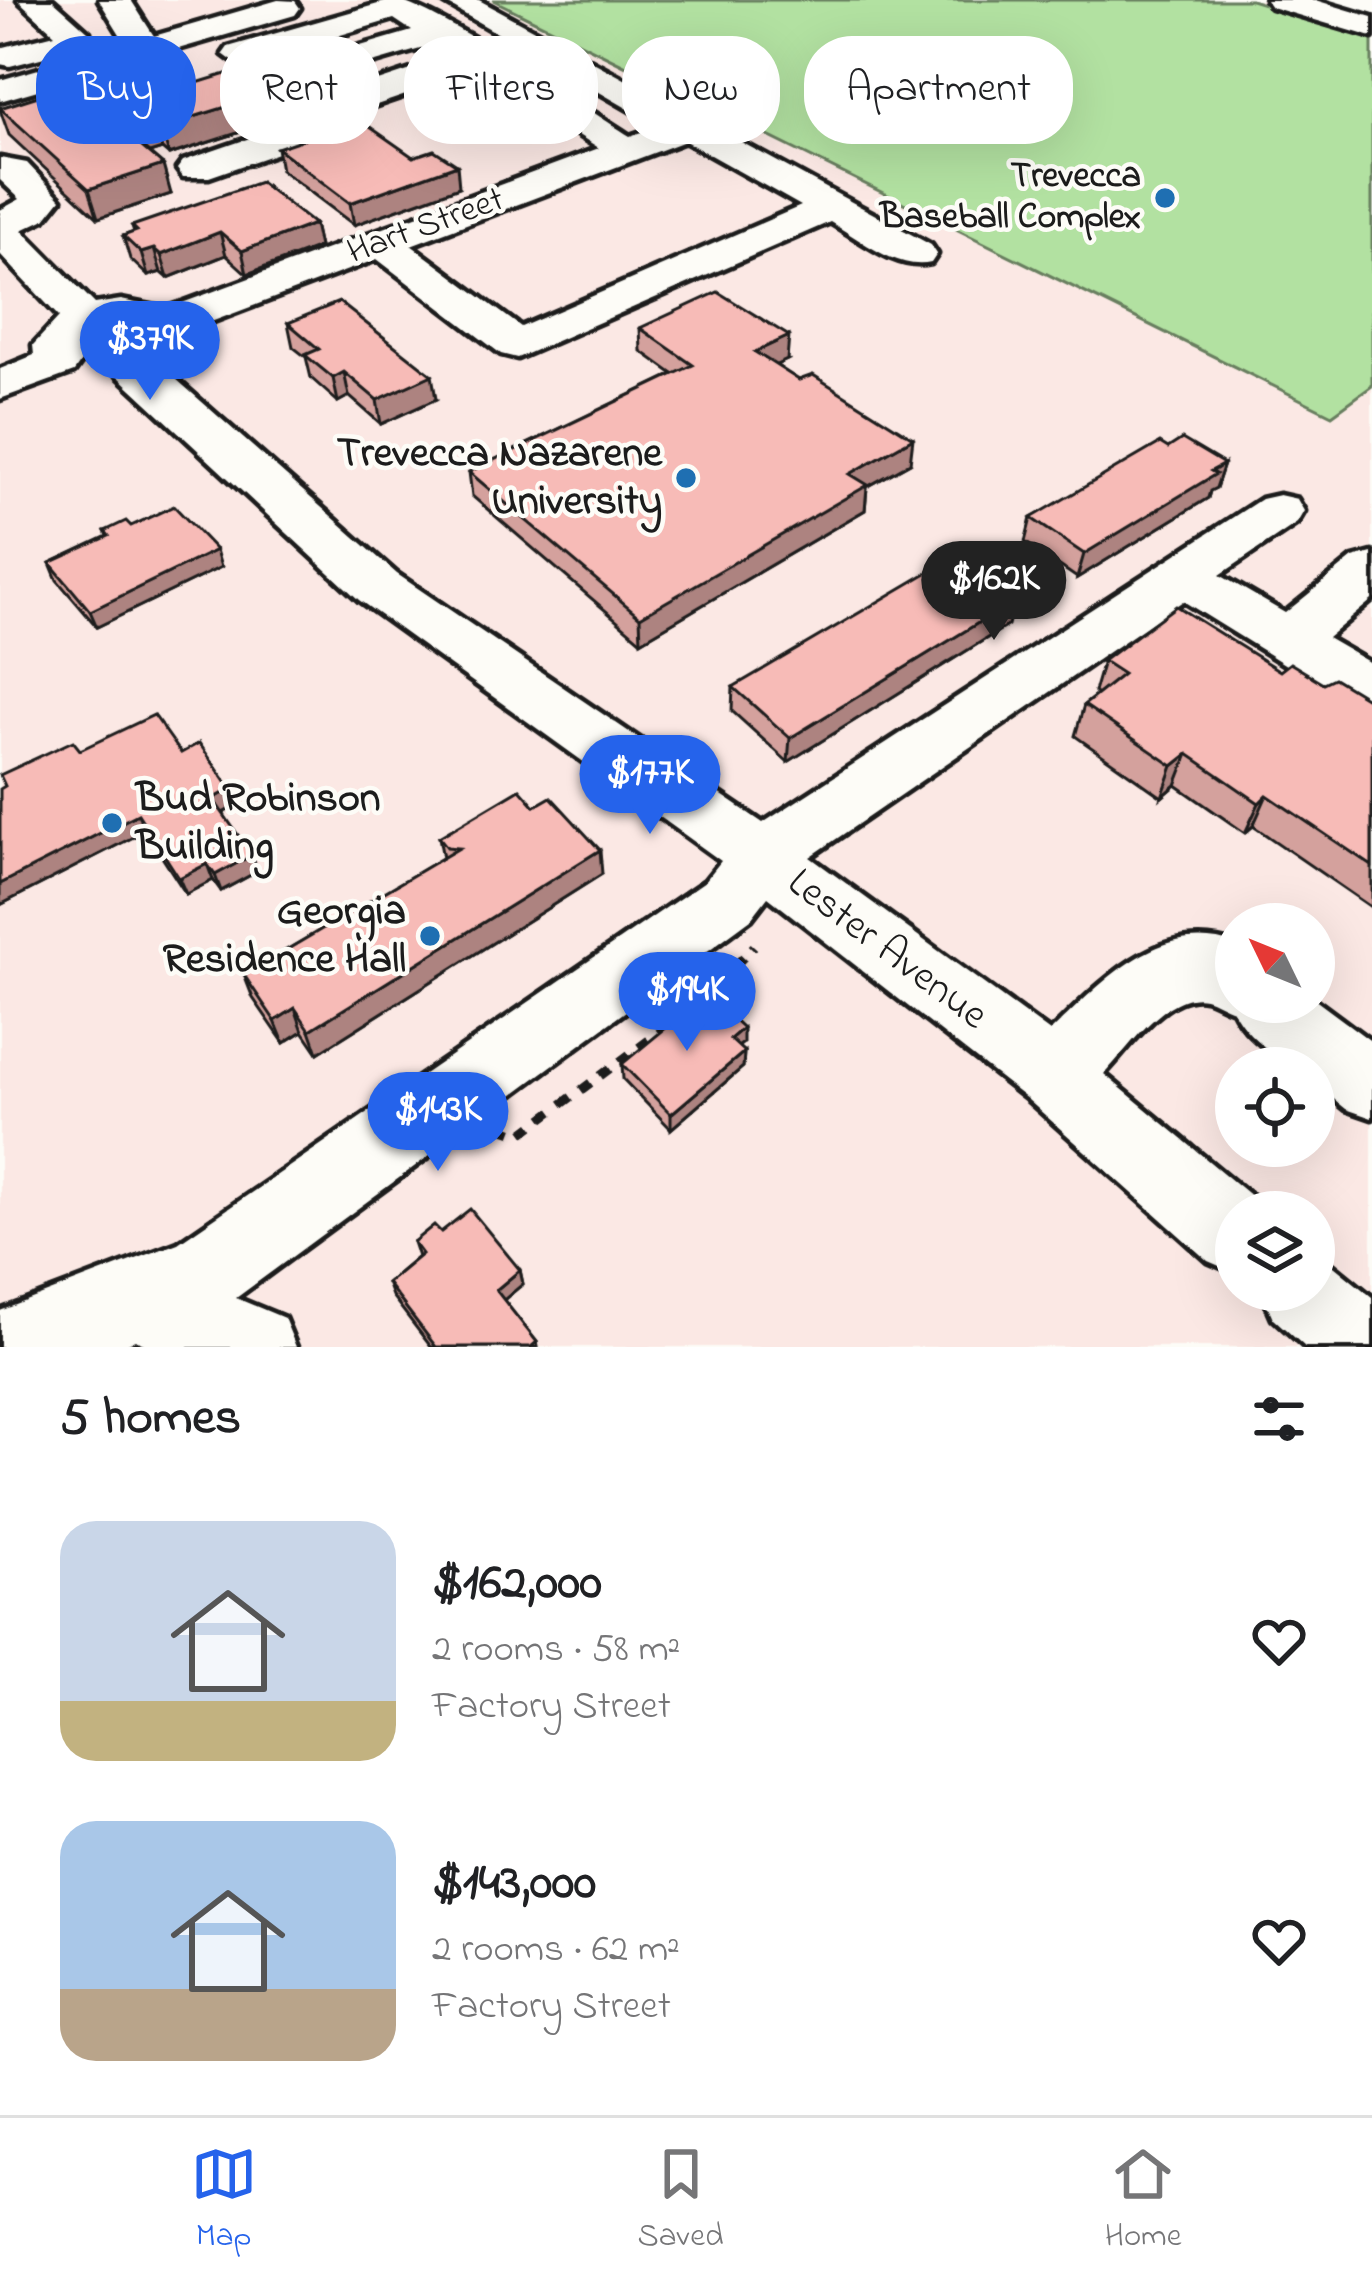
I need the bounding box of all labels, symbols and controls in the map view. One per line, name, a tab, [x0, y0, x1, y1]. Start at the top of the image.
chip: Buy	[36, 36, 196, 144]
chip: Rent	[220, 36, 380, 144]
chip: Filters	[404, 36, 598, 144]
chip: New	[622, 36, 780, 144]
chip: Apartment	[804, 36, 1073, 144]
place label: Trevecca Baseball Complex	[878, 151, 1141, 245]
street label: Hart Street	[340, 174, 512, 280]
marker: Trevecca Baseball Complex	[1152, 185, 1178, 211]
pin: $379K	[66, 301, 234, 403]
text: $379K	[107, 311, 193, 368]
place label: Trevecca Nazarene University	[337, 424, 663, 533]
marker: Trevecca Nazarene University	[673, 465, 699, 491]
pin: $162K	[910, 541, 1078, 643]
text: $162K	[948, 551, 1040, 608]
pin: $177K	[566, 735, 734, 837]
text: $177K	[606, 745, 694, 802]
place label: Bud Robinson Building	[134, 769, 380, 879]
marker: Bud Robinson Building	[99, 810, 125, 836]
street label: Lester Avenue	[774, 854, 1000, 1046]
place label: Georgia Residence Hall	[163, 882, 406, 991]
north arrow	[1215, 903, 1335, 1023]
map controls	[1215, 903, 1335, 1311]
marker: Georgia Residence Hall	[417, 923, 443, 949]
pin: $194K	[603, 952, 771, 1054]
text: $194K	[646, 962, 728, 1019]
button: locate	[1215, 1047, 1335, 1167]
pin: $143K	[354, 1072, 522, 1174]
text: $143K	[394, 1082, 482, 1139]
button: layers	[1215, 1191, 1335, 1311]
text: 5 homes	[60, 1382, 241, 1457]
icon: filters	[1246, 1386, 1312, 1452]
text: $162,000	[432, 1547, 602, 1622]
icon: home	[156, 1569, 300, 1713]
icon: heart	[1246, 1608, 1312, 1674]
text: 2 rooms · 58 m²	[432, 1622, 680, 1679]
text: Factory Street	[432, 1679, 671, 1736]
text: $143,000	[432, 1847, 596, 1922]
icon: home	[156, 1869, 300, 2013]
icon: heart	[1246, 1908, 1312, 1974]
text: 2 rooms · 62 m²	[432, 1922, 680, 1979]
text: Factory Street	[432, 1979, 671, 2036]
tab: Map	[191, 2141, 257, 2261]
tab: Saved	[638, 2141, 724, 2261]
tab: Home	[1105, 2141, 1181, 2261]

